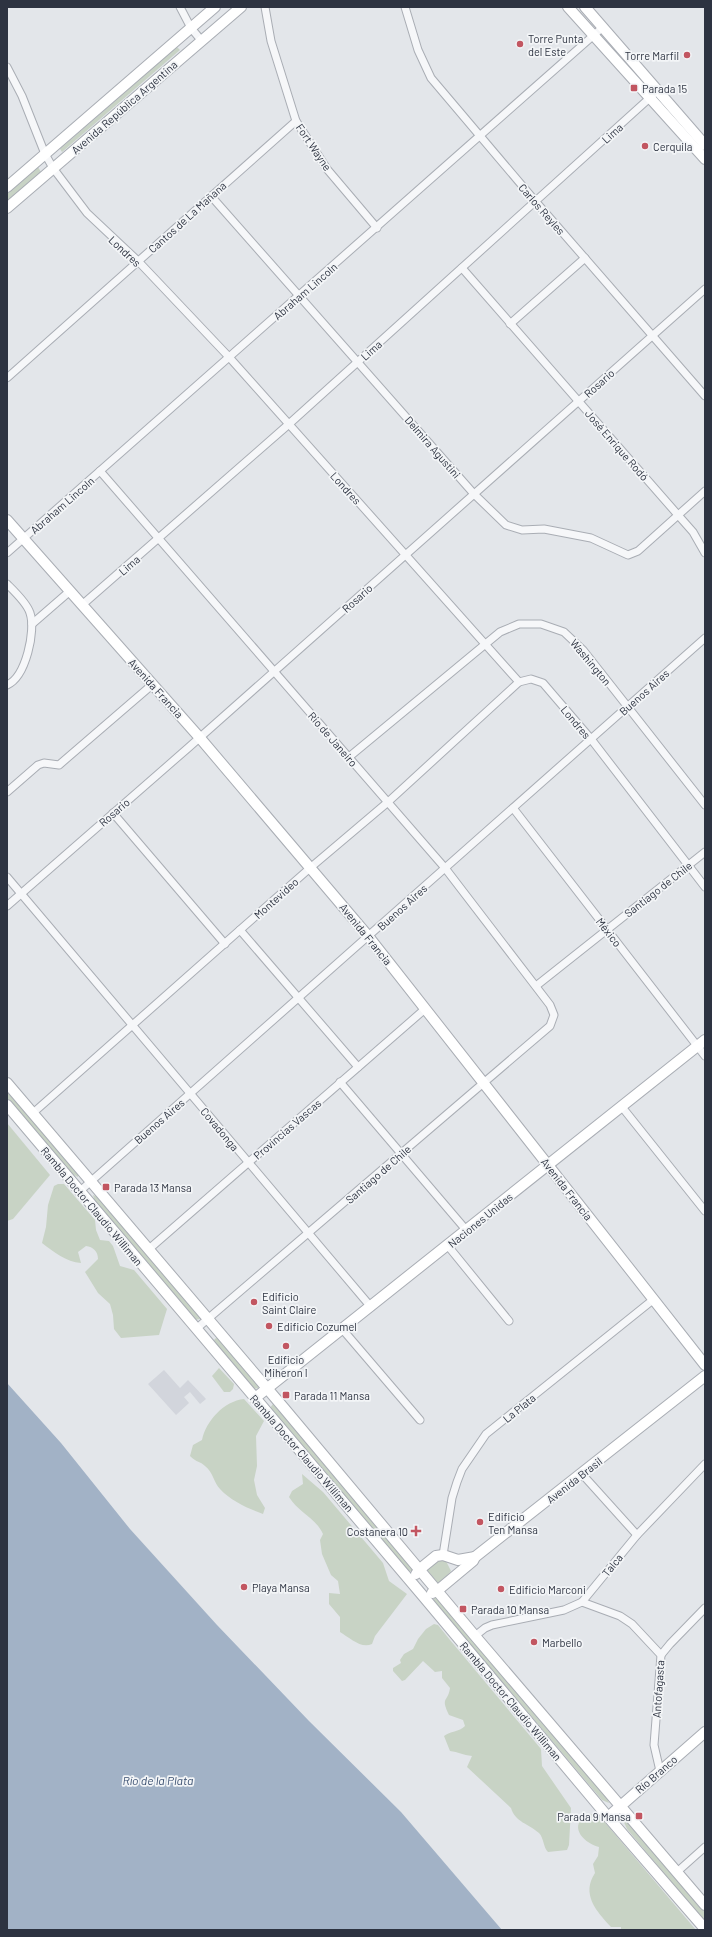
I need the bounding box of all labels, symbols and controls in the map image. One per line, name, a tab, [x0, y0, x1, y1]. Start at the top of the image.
place label: Torre Punta del Este	[528, 32, 583, 58]
marker: Torre Punta del Este	[515, 39, 525, 49]
place label: Torre Marfil	[625, 49, 679, 62]
marker: Torre Marfil	[682, 50, 692, 60]
street label: Avenida República Argentina	[68, 58, 180, 156]
place label: Parada 15	[642, 82, 687, 95]
marker: Parada 15	[629, 83, 639, 93]
street label: Lima	[599, 120, 625, 146]
street label: Fort Wayne	[294, 121, 334, 173]
place label: Cerquila	[653, 140, 692, 153]
marker: Cerquila	[640, 141, 650, 151]
street label: Cantos de La Mañana	[145, 179, 229, 255]
street label: Carlos Reyles	[516, 181, 568, 237]
street label: Londres	[106, 233, 144, 269]
street label: Abraham Lincoln	[270, 260, 340, 322]
street label: Lima	[358, 337, 384, 363]
street label: Rosario	[581, 366, 617, 400]
street label: José Enrique Rodó	[583, 407, 651, 483]
street label: Delmira Agustini	[403, 413, 464, 481]
street label: Londres	[328, 469, 364, 507]
street label: Abraham Lincoln	[27, 474, 97, 536]
street label: Lima	[116, 552, 142, 578]
street label: Rosario	[339, 581, 375, 615]
street label: Washington	[568, 636, 614, 688]
street label: Avenida Francia	[126, 656, 186, 720]
street label: Buenos Aires	[616, 666, 672, 718]
street label: Londres	[558, 703, 594, 741]
street label: Rio de Janeiro	[306, 709, 360, 769]
street label: Rosario	[96, 795, 132, 829]
street label: Santiago de Chile	[622, 858, 695, 919]
street label: Montevideo	[251, 875, 301, 921]
street label: Buenos Aires	[374, 881, 430, 933]
street label: Avenida Francia	[337, 901, 395, 967]
street label: México	[594, 915, 624, 949]
street label: Buenos Aires	[131, 1096, 187, 1146]
street label: Provincias Vascas	[251, 1096, 323, 1162]
street label: Covadonga	[198, 1105, 242, 1153]
street label: Santiago de Chile	[343, 1142, 413, 1206]
street label: Rambla Doctor Claudio Williman	[38, 1144, 146, 1268]
street label: Avenida Francia	[539, 1155, 595, 1223]
place label: Parada 13 Mansa	[114, 1181, 192, 1194]
marker: Parada 13 Mansa	[101, 1182, 111, 1192]
street label: Naciones Unidas	[445, 1190, 515, 1250]
place label: Edificio Saint Claire	[262, 1290, 317, 1316]
marker: Edificio Saint Claire	[249, 1297, 259, 1307]
place label: Edificio Cozumel	[277, 1320, 357, 1333]
marker: Edificio Cozumel	[264, 1321, 274, 1331]
marker: Edificio Miheron I	[281, 1341, 291, 1351]
place label: Edificio Miheron I	[264, 1353, 308, 1379]
place label: Parada 11 Mansa	[294, 1389, 370, 1402]
marker: Parada 11 Mansa	[281, 1390, 291, 1400]
street label: La Plata	[500, 1391, 538, 1425]
street label: Rambla Doctor Claudio Williman	[248, 1392, 356, 1514]
street label: Avenida Brasil	[544, 1454, 604, 1506]
place label: Edificio Ten Mansa	[488, 1510, 538, 1536]
marker: Edificio Ten Mansa	[475, 1517, 485, 1527]
place label: Costanera 10	[347, 1525, 408, 1538]
marker: Costanera 10	[411, 1526, 421, 1536]
street label: Talca	[599, 1551, 625, 1579]
place label: Playa Mansa	[252, 1581, 310, 1594]
marker: Playa Mansa	[239, 1582, 249, 1592]
place label: Edificio Marconi	[509, 1583, 586, 1596]
marker: Edificio Marconi	[496, 1584, 506, 1594]
place label: Parada 10 Mansa	[471, 1603, 549, 1616]
marker: Parada 10 Mansa	[458, 1604, 468, 1614]
place label: Marbello	[542, 1636, 582, 1649]
marker: Marbello	[529, 1637, 539, 1647]
street label: Rambla Doctor Claudio Williman	[457, 1639, 565, 1763]
street label: Antofagasta	[649, 1660, 667, 1718]
street label: Río Branco	[632, 1752, 680, 1796]
water label: Río de la Plata	[123, 1773, 193, 1787]
place label: Parada 9 Mansa	[557, 1810, 631, 1823]
marker: Parada 9 Mansa	[634, 1811, 644, 1821]

